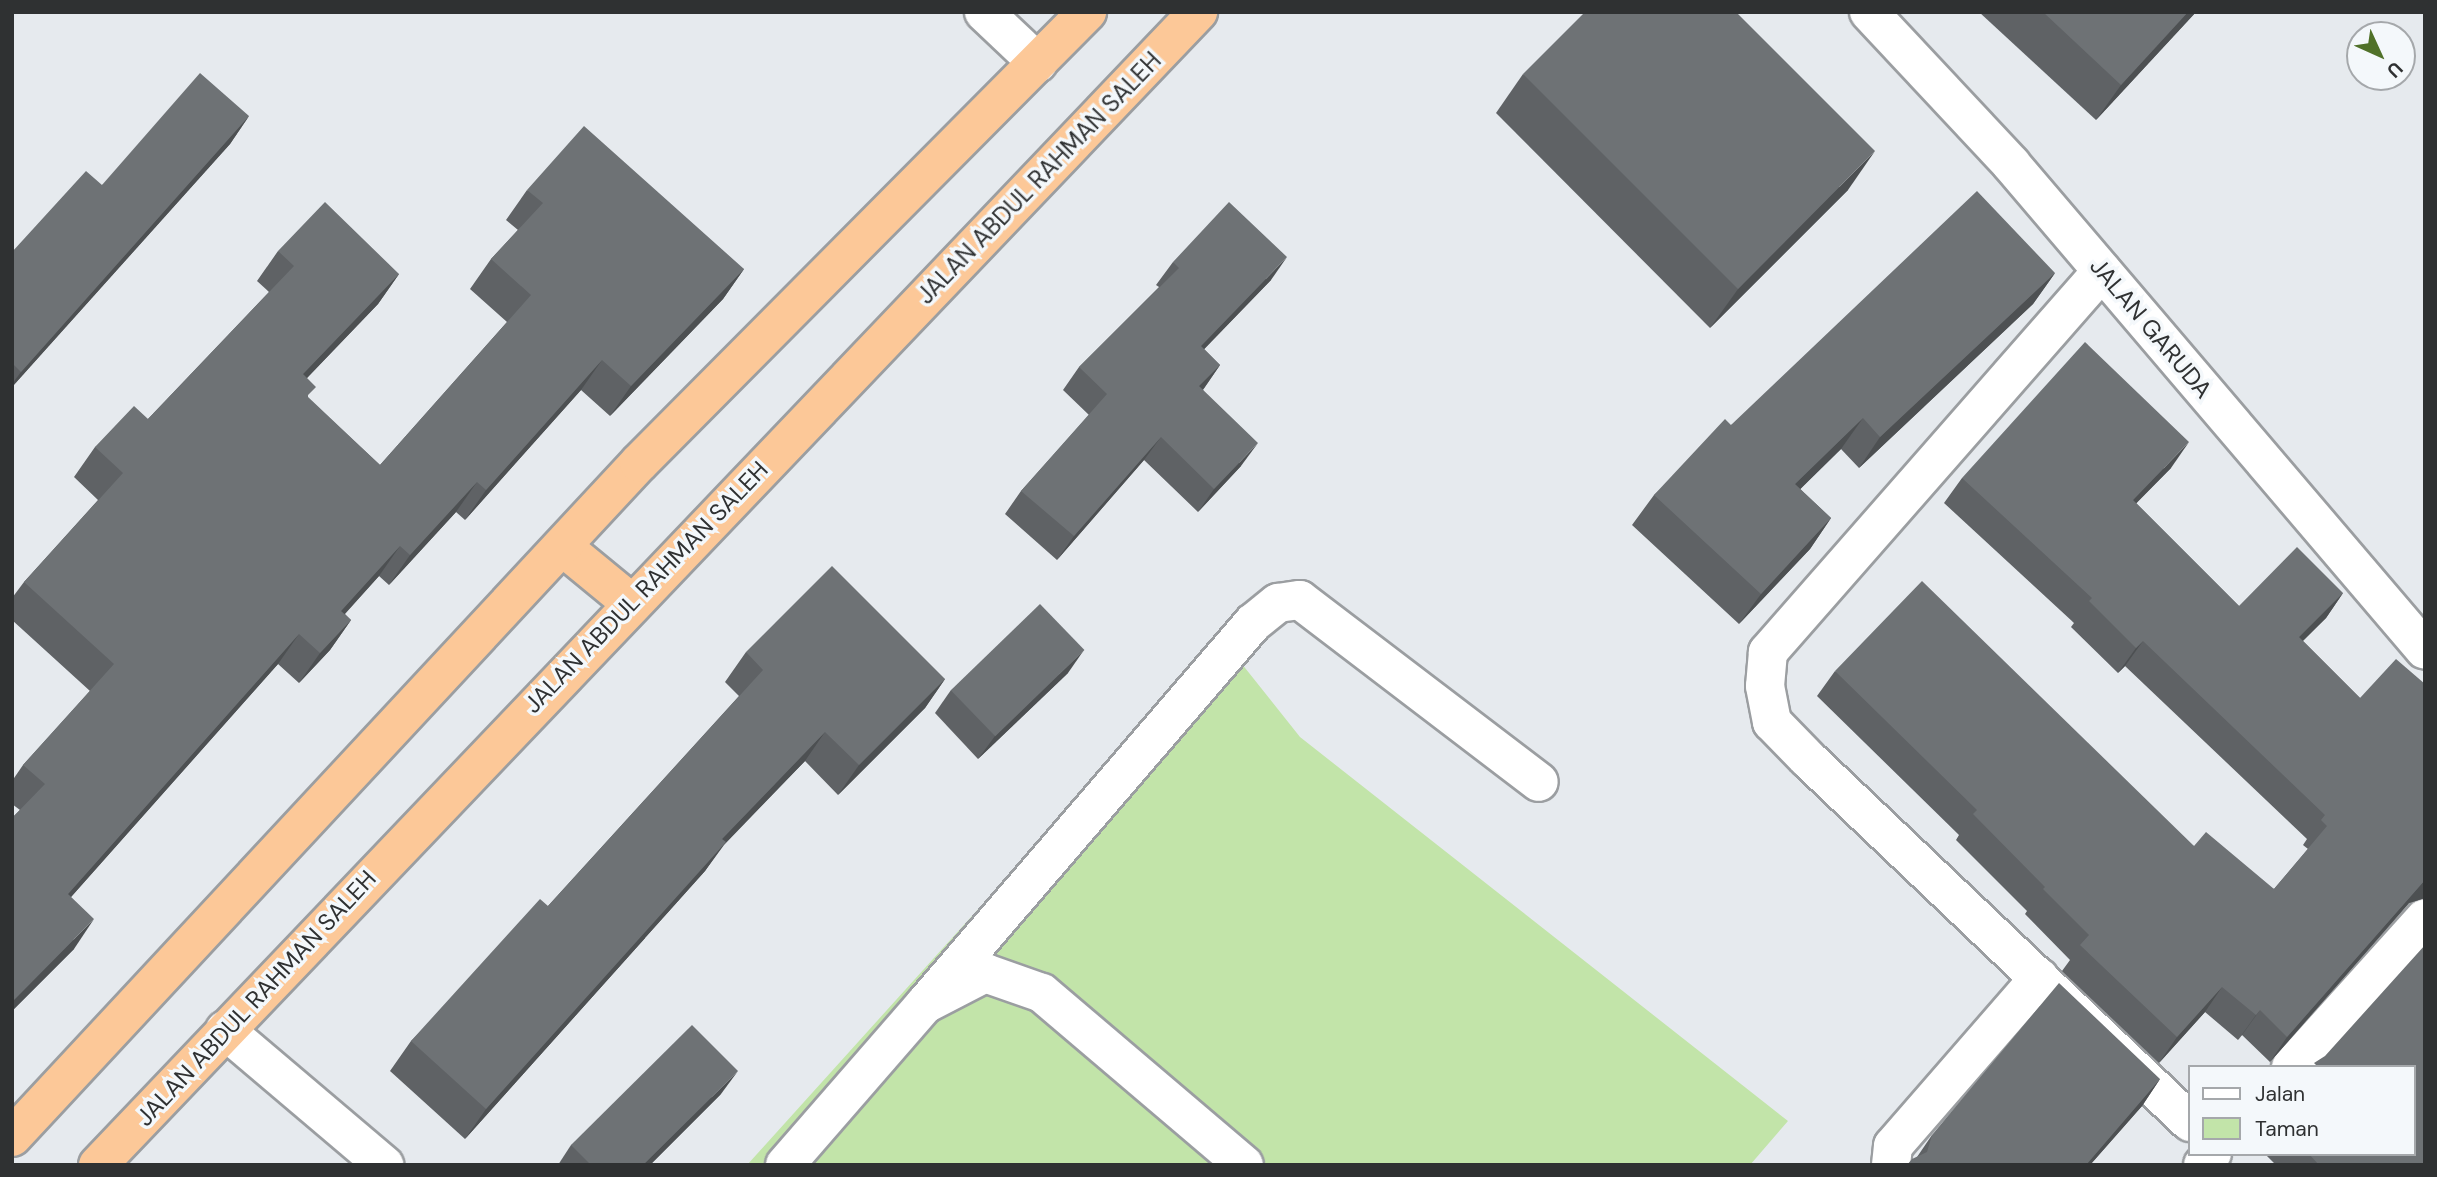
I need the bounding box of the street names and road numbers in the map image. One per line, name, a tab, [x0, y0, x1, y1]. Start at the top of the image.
street label: JALAN ABDUL RAHMAN SALEH	[911, 46, 1167, 310]
street label: JALAN GARUDA	[2084, 252, 2218, 404]
street label: JALAN ABDUL RAHMAN SALEH	[518, 455, 774, 719]
street label: JALAN ABDUL RAHMAN SALEH	[130, 864, 382, 1132]

